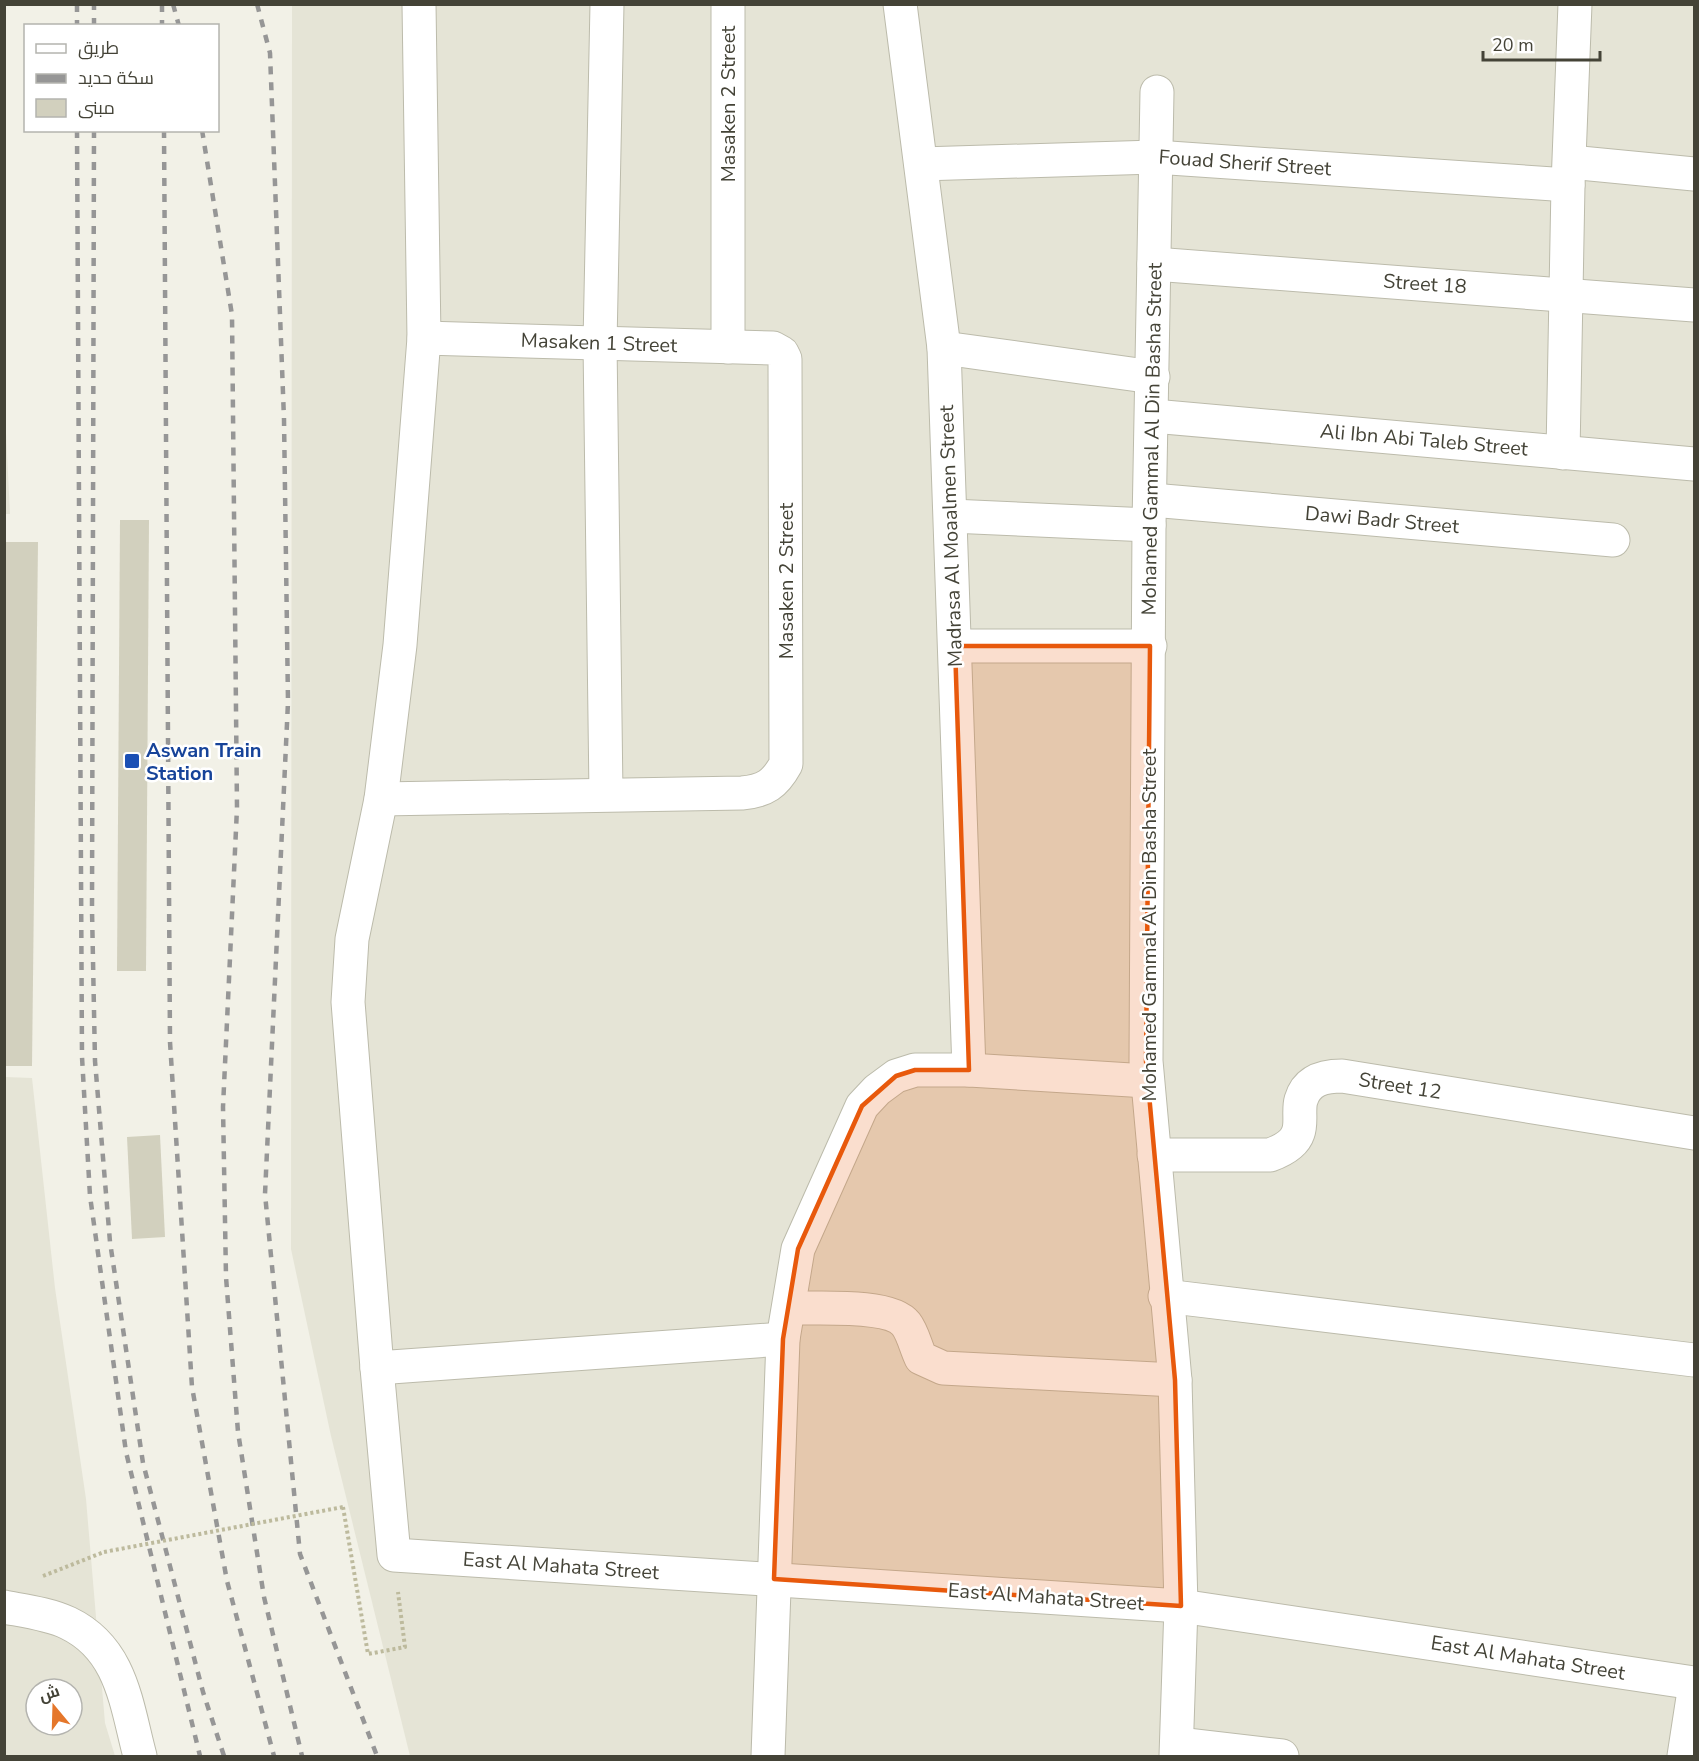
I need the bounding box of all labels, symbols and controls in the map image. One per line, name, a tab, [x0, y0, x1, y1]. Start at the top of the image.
legend	[24, 24, 219, 132]
scale bar	[1483, 24, 1600, 62]
street label: Masaken 2 Street	[715, 25, 742, 182]
text: 20 m	[1492, 33, 1534, 57]
text: طريق	[78, 36, 119, 60]
text: سكة حديد	[78, 66, 154, 90]
text: مبنى	[78, 96, 115, 120]
street label: Fouad Sherif Street	[1158, 144, 1333, 183]
street label: Mohamed Gammal Al Din Basha Street	[1135, 261, 1169, 616]
street label: Street 18	[1382, 268, 1468, 300]
street label: Masaken 1 Street	[520, 327, 679, 359]
street label: Madrasa Al Moaalmen Street	[933, 404, 969, 667]
street label: Ali Ibn Abi Taleb Street	[1319, 417, 1530, 463]
street label: Dawi Badr Street	[1304, 500, 1461, 540]
street label: Masaken 2 Street	[773, 502, 800, 659]
place label: Aswan Train Station	[146, 737, 262, 787]
street label: Mohamed Gammal Al Din Basha Street	[1136, 748, 1163, 1101]
marker: Aswan Train Station	[123, 752, 141, 770]
street label: Street 12	[1357, 1066, 1443, 1106]
street label: East Al Mahata Street	[462, 1546, 661, 1586]
street label: East Al Mahata Street	[947, 1577, 1146, 1617]
street label: East Al Mahata Street	[1429, 1629, 1628, 1687]
north arrow	[24, 1677, 84, 1737]
text: ش	[36, 1680, 63, 1708]

